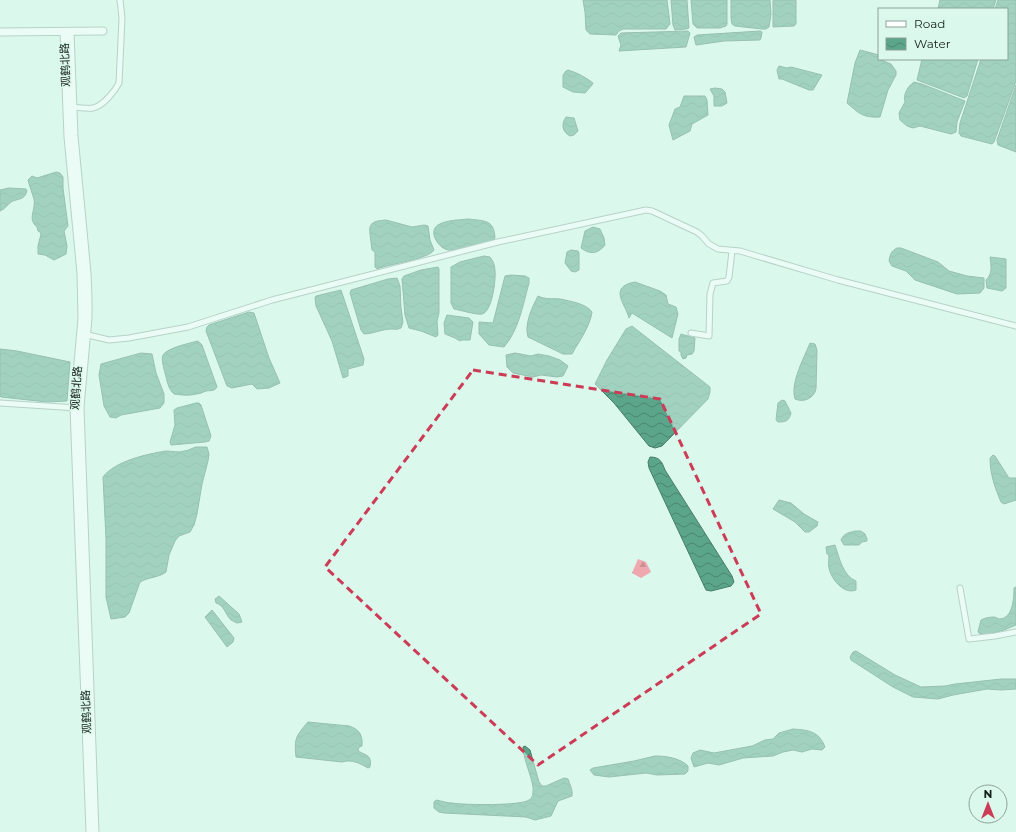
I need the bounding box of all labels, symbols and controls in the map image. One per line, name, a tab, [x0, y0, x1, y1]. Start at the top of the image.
legend	[878, 8, 1008, 60]
text: Road	[914, 16, 945, 31]
text: Water	[914, 36, 951, 51]
street label: 观鹤北路	[57, 43, 73, 87]
street label: 观鹤北路	[67, 366, 85, 410]
street label: 观鹤北路	[78, 690, 94, 734]
north arrow	[968, 784, 1008, 824]
text: N	[984, 787, 992, 801]

